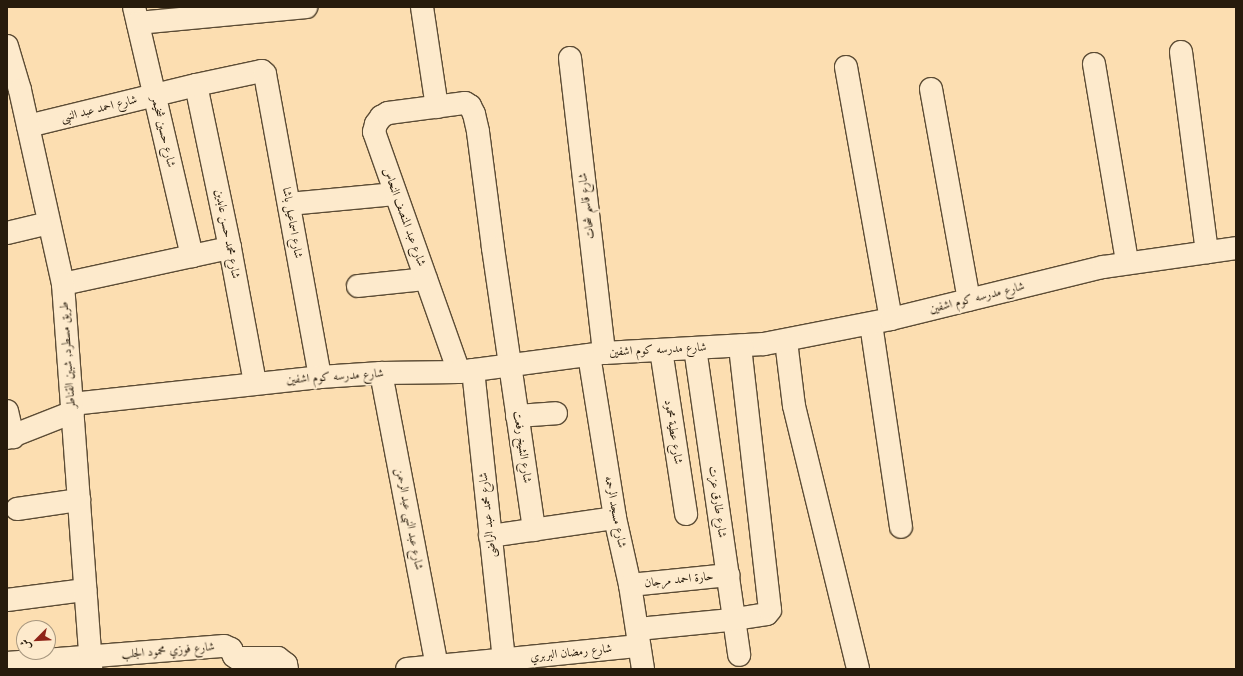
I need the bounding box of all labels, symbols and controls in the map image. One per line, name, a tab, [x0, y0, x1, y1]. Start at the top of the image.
street label: شارع احمد عبد النبى	[59, 93, 139, 125]
street label: شارع حسين شخيمر	[148, 95, 178, 169]
street label: شارع عبد المنصف النحاس	[379, 166, 429, 268]
street label: شارع قاسم شحات	[576, 172, 598, 240]
street label: شارع اسماعيل باشا	[279, 186, 305, 260]
street label: شارع محمد حسن عابدين	[211, 188, 243, 280]
street label: شارع مدرسه كوم اشفين	[928, 279, 1026, 317]
street label: طريق مسطرد, شبين القناطر	[57, 301, 79, 409]
street label: شارع مدرسه كوم اشفين	[609, 340, 707, 360]
street label: شارع مدرسه كوم اشفين	[286, 366, 384, 388]
street label: شارع عطية محمود	[661, 399, 685, 465]
street label: شارع الشيخ رفعت	[510, 410, 534, 484]
street label: شارع طارق عزت	[705, 465, 729, 539]
street label: شارع عبد النبى عبد الرحمن	[392, 467, 426, 571]
street label: شارع محمد عبد الراضى	[476, 472, 500, 558]
street label: شارع مسجد الرحمه	[601, 475, 629, 549]
street label: حارة احمد مرجان	[644, 569, 714, 591]
north arrow	[16, 620, 56, 660]
text: ش	[16, 637, 35, 653]
street label: شارع فوزي محمود الجلب	[121, 640, 215, 662]
street label: شارع رمضان البربري	[529, 642, 613, 664]

